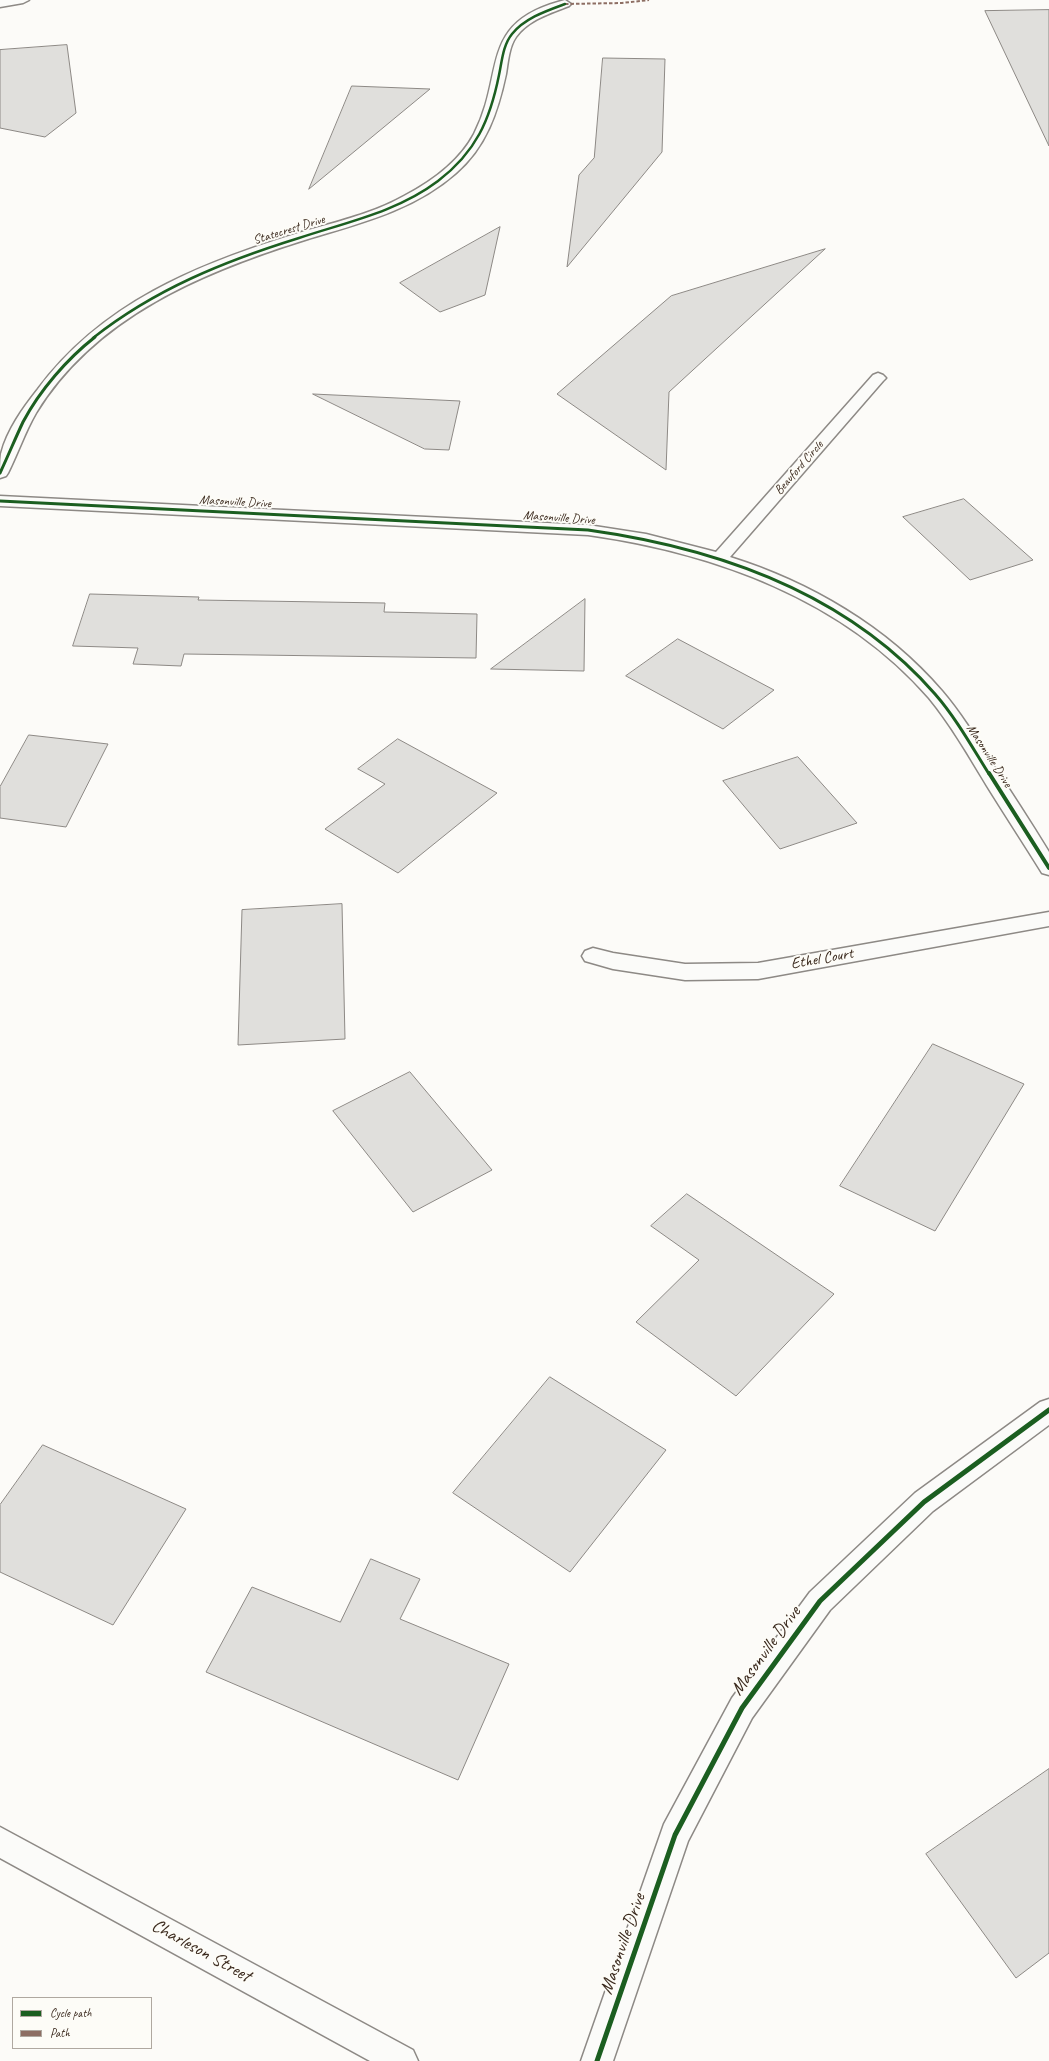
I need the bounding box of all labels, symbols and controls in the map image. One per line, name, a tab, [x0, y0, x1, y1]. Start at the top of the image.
street label: Statecrest Drive	[251, 212, 327, 248]
street label: Beauford Circle	[771, 438, 827, 498]
street label: Masonville Drive	[199, 492, 271, 512]
street label: Masonville Drive	[523, 508, 595, 528]
street label: Masonville Drive	[963, 722, 1015, 790]
street label: Ethel Court	[789, 944, 855, 974]
street label: Masonville Drive	[726, 1602, 806, 1700]
street label: Masonville Drive	[595, 1891, 651, 1997]
street label: Charleson Street	[147, 1914, 255, 1988]
legend	[12, 1997, 152, 2049]
text: Cycle path	[50, 2005, 92, 2021]
text: Path	[50, 2025, 70, 2041]

